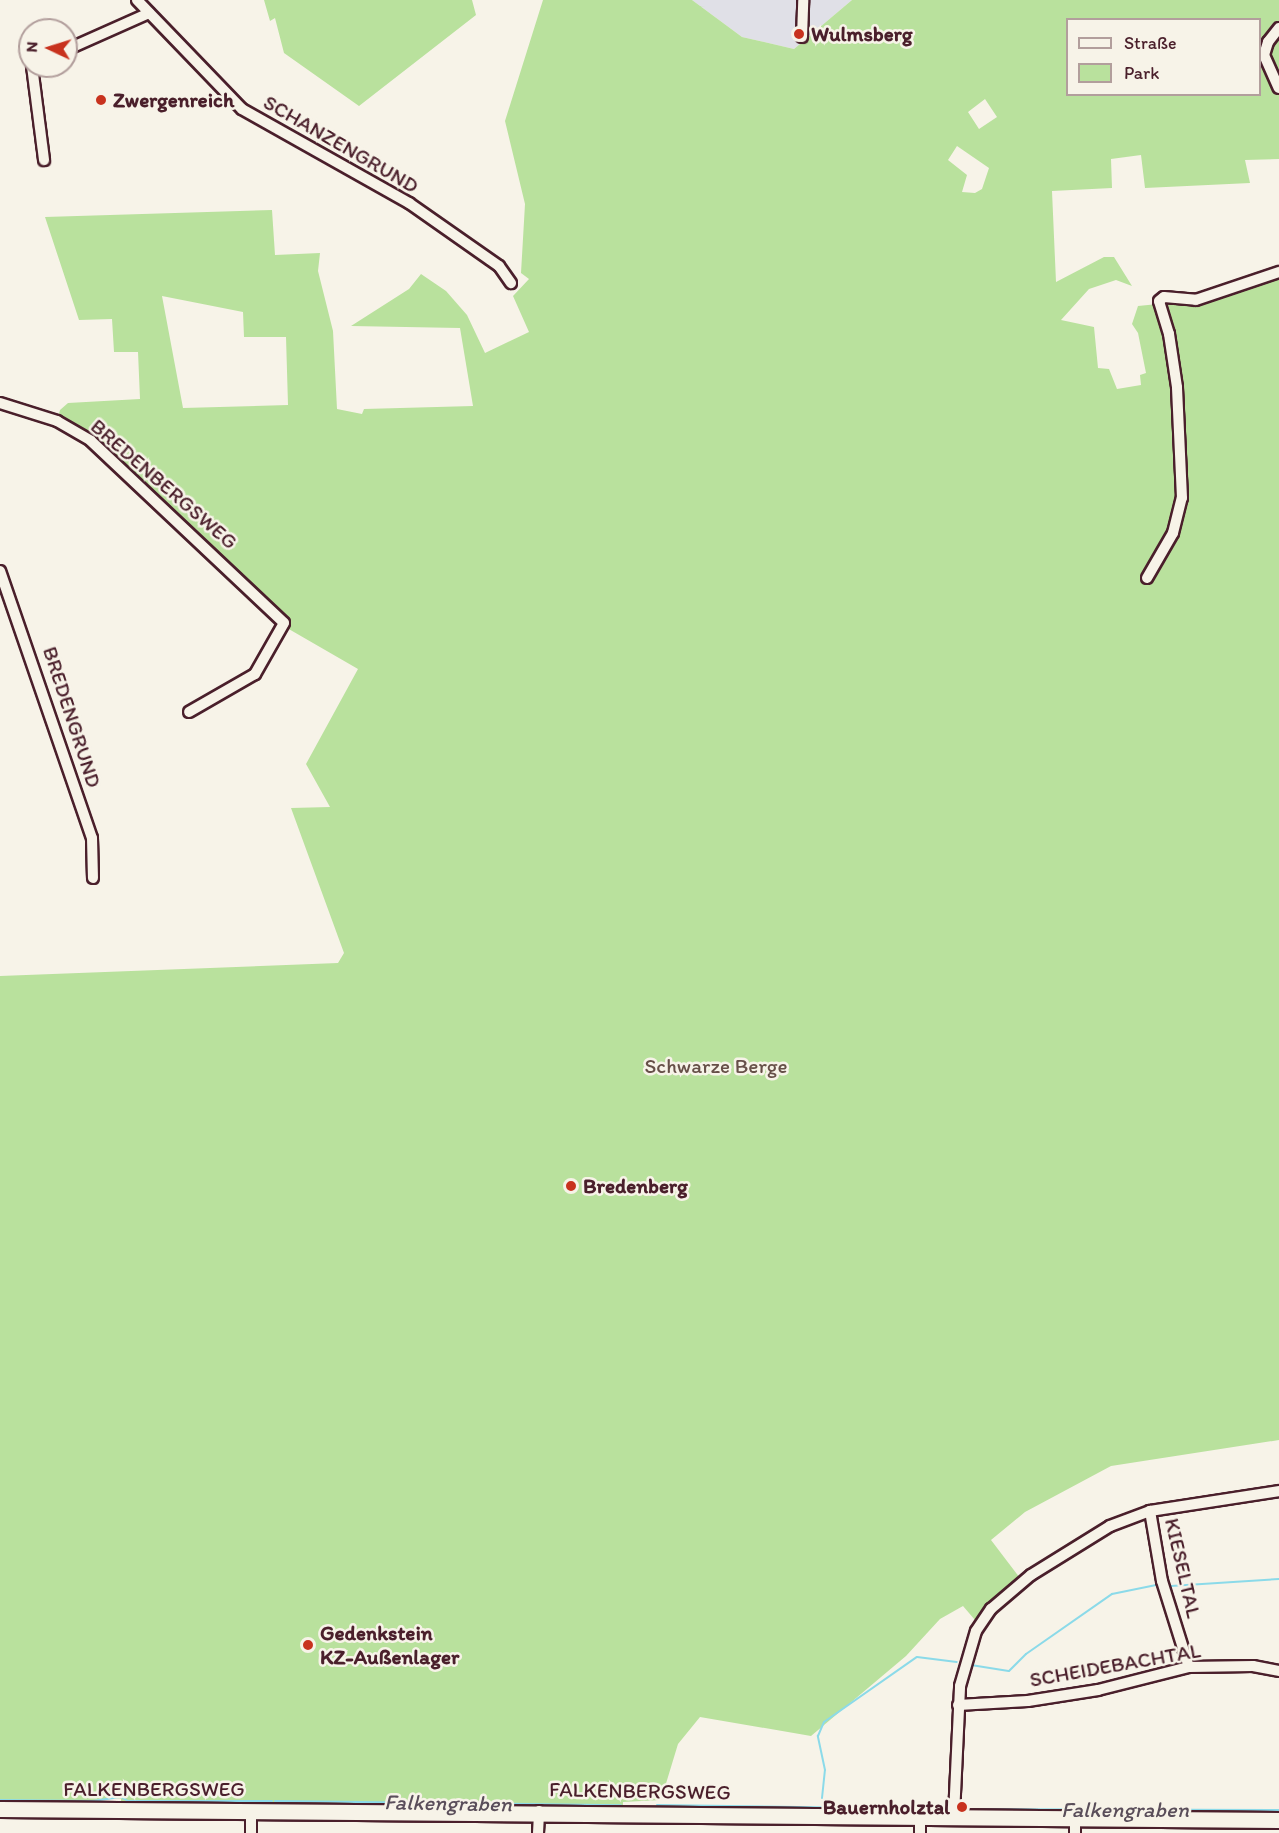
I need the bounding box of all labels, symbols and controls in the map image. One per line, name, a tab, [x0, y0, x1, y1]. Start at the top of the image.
north arrow	[18, 18, 78, 78]
legend	[1066, 18, 1261, 96]
place label: Wulmsberg	[811, 21, 912, 47]
marker: Wulmsberg	[792, 27, 806, 41]
text: Straße	[1124, 32, 1177, 54]
text: N	[22, 41, 41, 53]
text: Park	[1124, 62, 1159, 84]
place label: Zwergenreich	[113, 87, 234, 113]
street label: SCHANZENGRUND	[259, 89, 423, 199]
marker: Zwergenreich	[94, 93, 108, 107]
street label: BREDENBERGSWEG	[85, 413, 243, 555]
street label: BREDENGRUND	[37, 643, 107, 791]
park label: Schwarze Berge	[645, 1053, 787, 1079]
place label: Bredenberg	[583, 1173, 688, 1199]
marker: Bredenberg	[564, 1179, 578, 1193]
street label: KIESELTAL	[1159, 1516, 1207, 1620]
place label: Gedenkstein KZ-Außenlager	[320, 1620, 459, 1670]
marker: Gedenkstein KZ-Außenlager	[301, 1638, 315, 1652]
street label: SCHEIDEBACHTAL	[1028, 1638, 1202, 1692]
street label: FALKENBERGSWEG	[63, 1776, 245, 1802]
street label: FALKENBERGSWEG	[549, 1777, 731, 1805]
water label: Falkengraben	[384, 1789, 512, 1817]
place label: Bauernholztal	[823, 1794, 950, 1820]
water label: Falkengraben	[1061, 1797, 1189, 1823]
marker: Bauernholztal	[955, 1800, 969, 1814]

